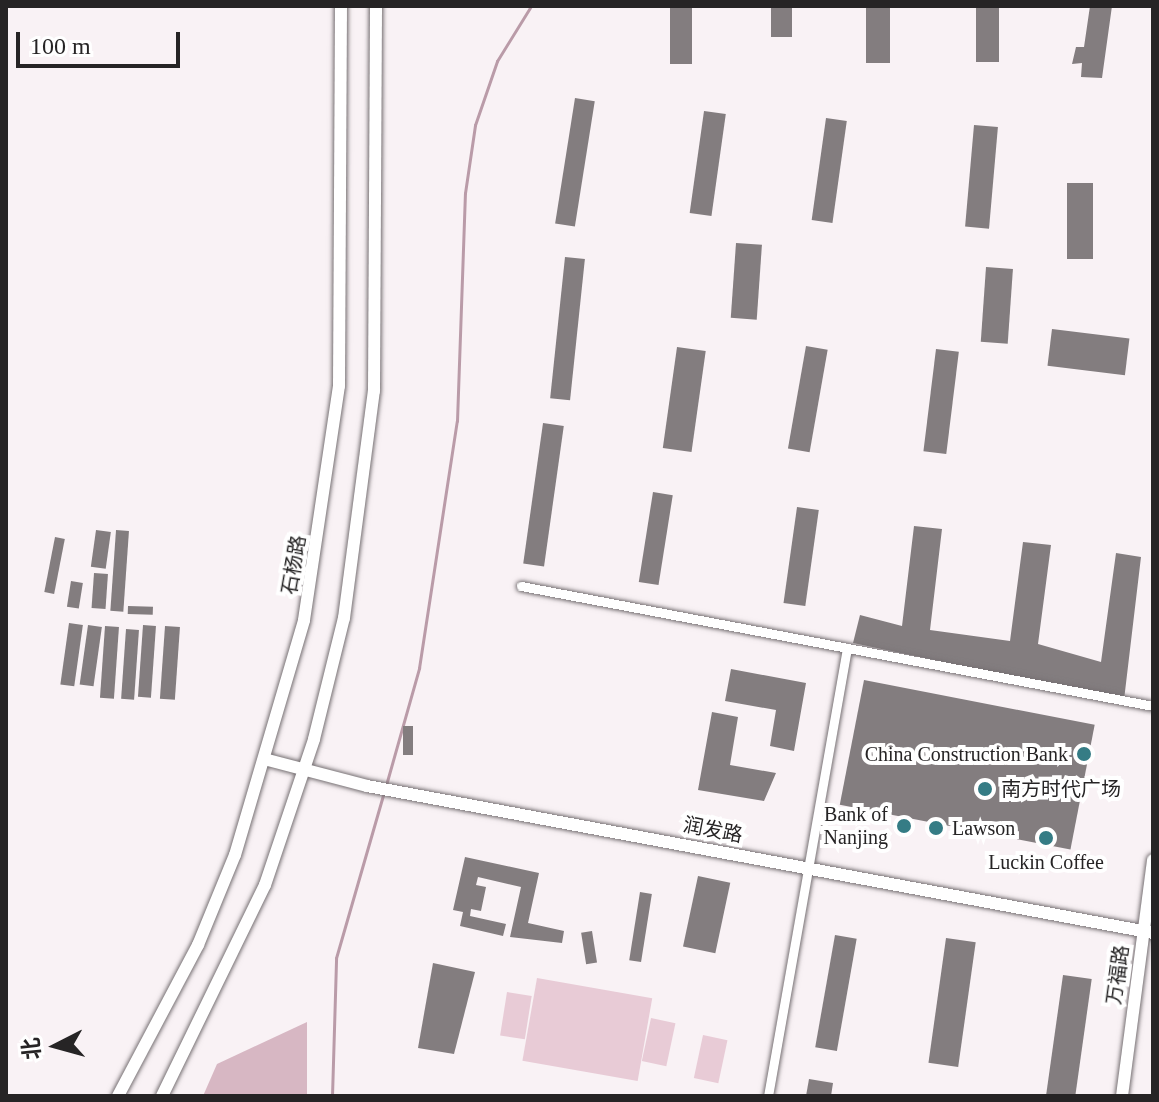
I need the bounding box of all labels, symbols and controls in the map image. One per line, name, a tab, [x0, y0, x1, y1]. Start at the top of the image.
scale bar	[20, 16, 184, 66]
text: 100 m	[30, 33, 91, 59]
street label: 石杨路	[277, 533, 311, 597]
place label: China Construction Bank	[865, 742, 1068, 766]
marker: China Construction Bank	[1075, 745, 1093, 763]
place label: 南方时代广场	[1001, 777, 1121, 801]
marker: 南方时代广场	[976, 780, 994, 798]
place label: Bank of Nanjing	[824, 802, 888, 849]
street label: 润发路	[681, 812, 745, 848]
place label: Lawson	[952, 816, 1015, 840]
marker: Bank of Nanjing	[895, 817, 913, 835]
marker: Lawson	[927, 819, 945, 837]
marker: Luckin Coffee	[1037, 829, 1055, 847]
place label: Luckin Coffee	[988, 850, 1104, 874]
street label: 万福路	[1102, 944, 1134, 1006]
north arrow	[16, 1006, 96, 1086]
text: 北	[18, 1036, 45, 1061]

